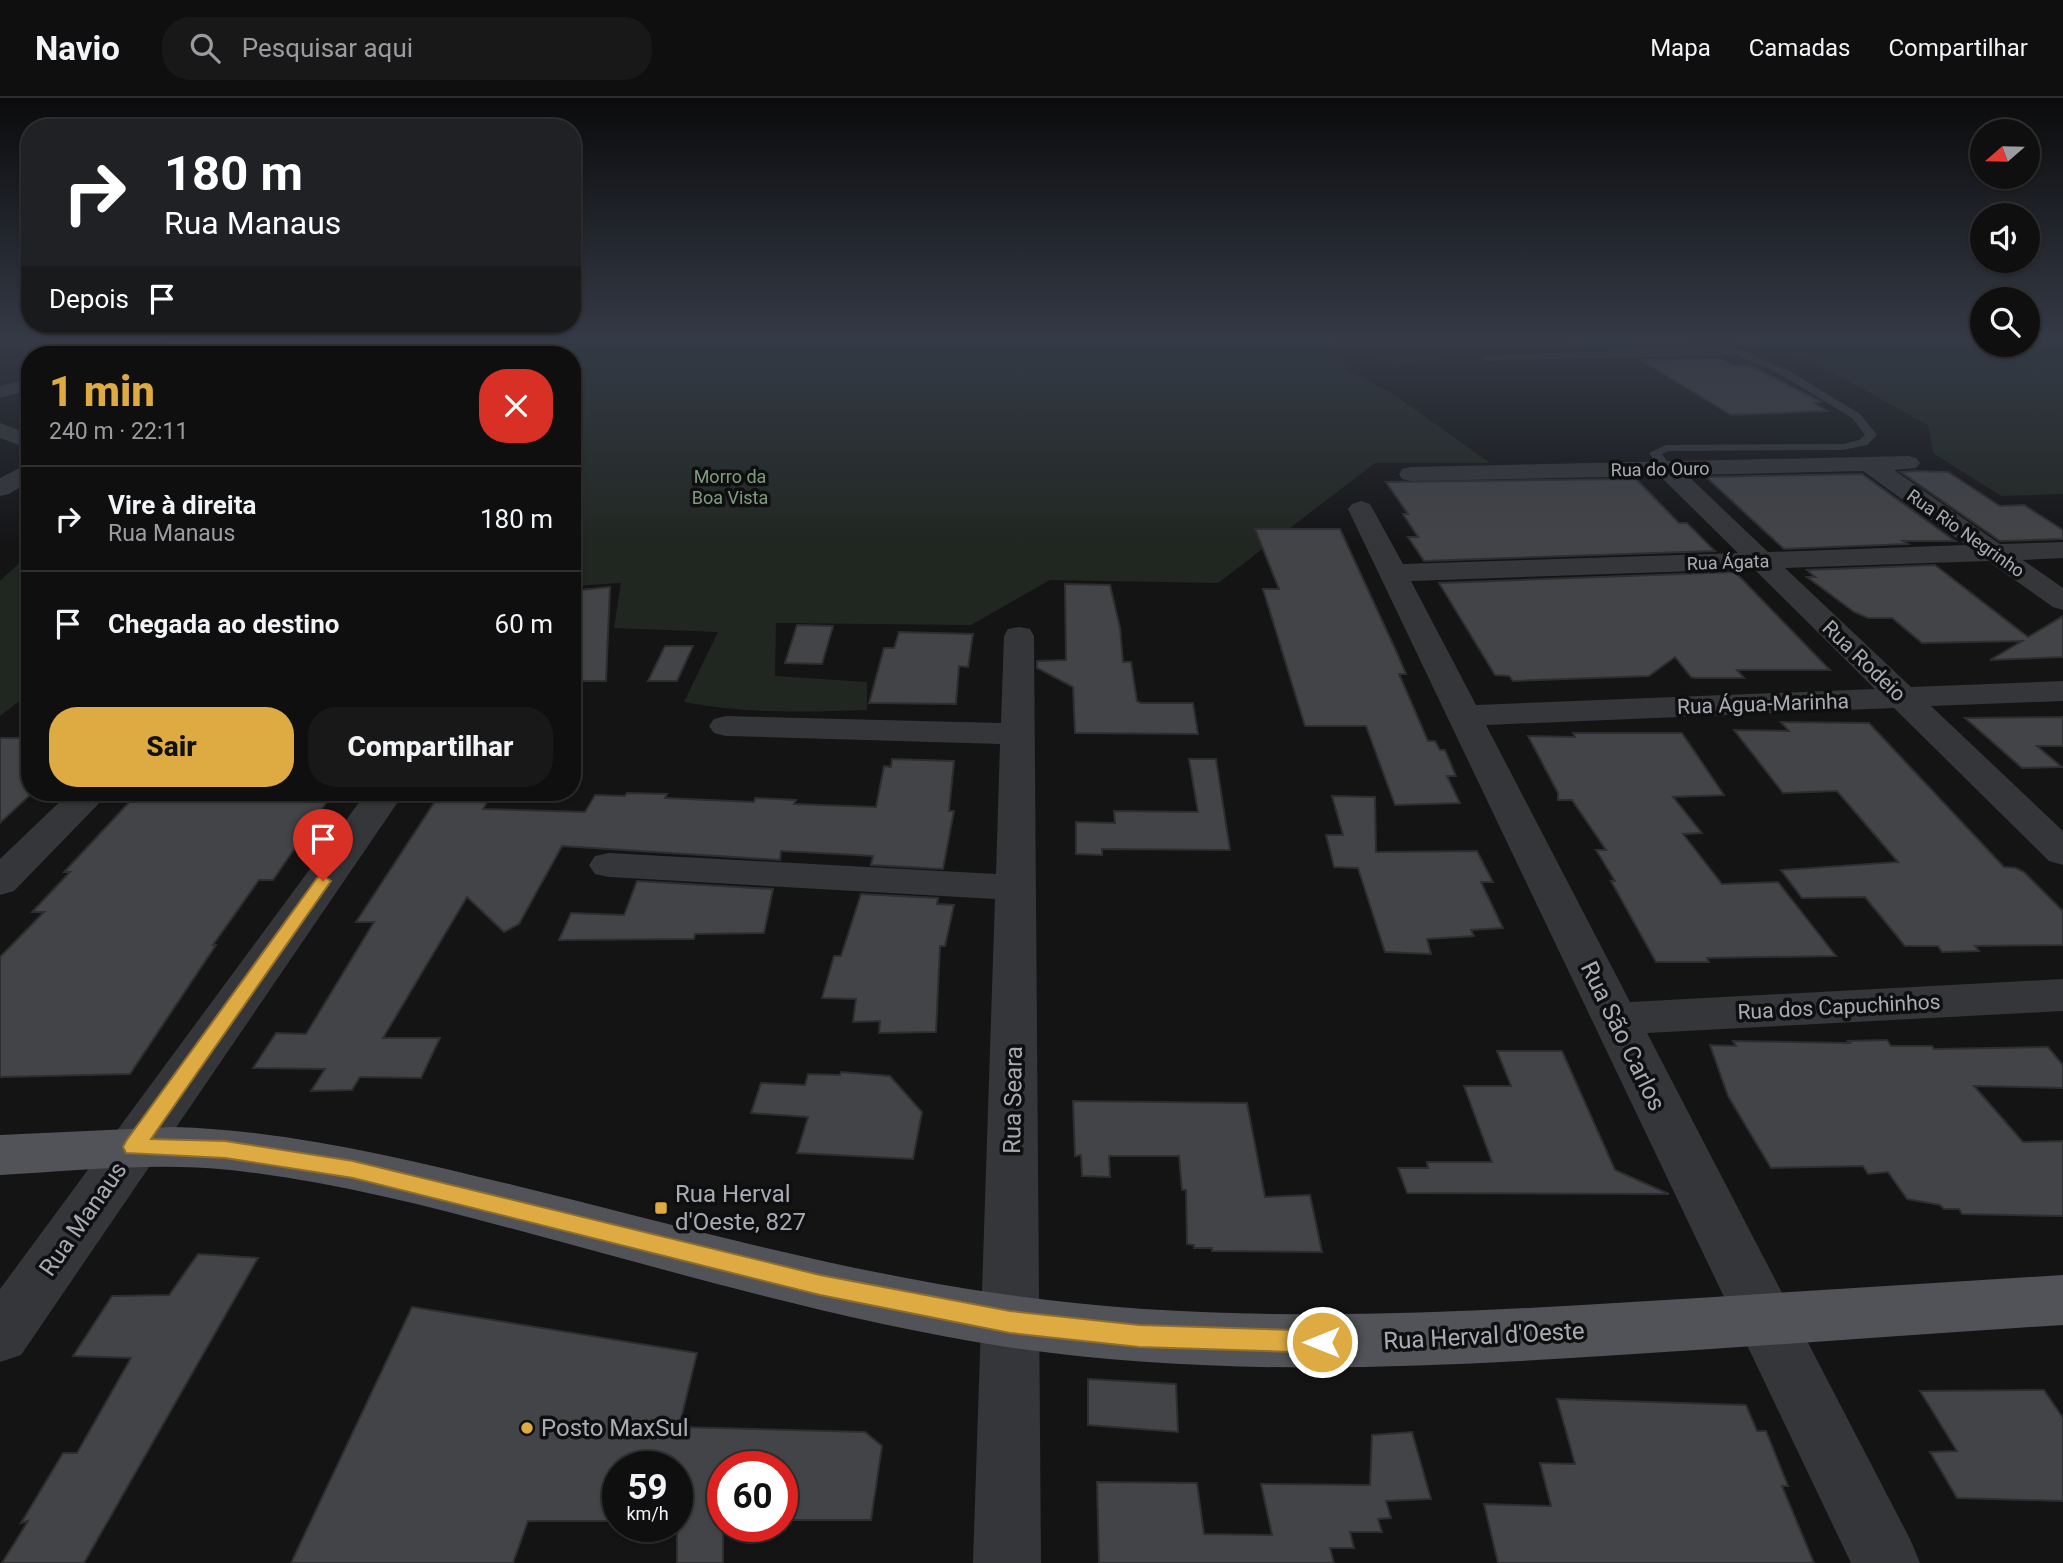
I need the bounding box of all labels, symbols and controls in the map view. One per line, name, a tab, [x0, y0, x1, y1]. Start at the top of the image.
search box	[162, 17, 652, 80]
text: Navio	[35, 29, 120, 68]
icon: search	[186, 29, 224, 67]
text: Pesquisar aqui	[242, 33, 413, 63]
text: Mapa	[1650, 34, 1711, 62]
text: Camadas	[1749, 34, 1850, 62]
text: Compartilhar	[1888, 34, 2028, 62]
north arrow	[1970, 119, 2040, 189]
map controls	[1970, 119, 2040, 357]
text: 180 m	[164, 145, 303, 202]
icon: right	[49, 147, 140, 238]
button: sound	[1970, 203, 2040, 273]
text: Rua Manaus	[164, 204, 341, 242]
icon: arrive	[143, 280, 181, 318]
text: Depois	[49, 284, 129, 314]
button: search	[1970, 287, 2040, 357]
text: 1 min	[49, 367, 155, 416]
button: close	[479, 369, 553, 443]
text: 240 m · 22:11	[49, 418, 188, 445]
street label: Rua do Ouro	[1610, 458, 1710, 480]
park label: Morro da Boa Vista	[692, 466, 768, 508]
street label: Rua Rio Negrinho	[1903, 485, 2029, 581]
text: Vire à direita	[108, 490, 256, 520]
icon: right	[49, 500, 87, 538]
text: 180 m	[480, 504, 553, 534]
text: Rua Manaus	[108, 520, 235, 547]
street label: Rua Ágata	[1686, 550, 1770, 574]
icon: arrive	[49, 605, 87, 643]
text: Chegada ao destino	[108, 609, 339, 639]
text: 60 m	[495, 609, 553, 639]
street label: Rua Rodeio	[1817, 616, 1911, 707]
street label: Rua Água-Marinha	[1677, 689, 1849, 719]
button: Sair	[49, 707, 294, 787]
button: Compartilhar	[308, 707, 553, 787]
pin	[293, 809, 353, 881]
icon: arrive	[304, 820, 342, 858]
street label: Rua São Carlos	[1575, 957, 1671, 1115]
street label: Rua dos Capuchinhos	[1737, 990, 1941, 1024]
street label: Rua Seara	[998, 1046, 1028, 1154]
street label: Rua Manaus	[33, 1157, 133, 1281]
place label: Rua Herval d'Oeste, 827	[675, 1180, 806, 1236]
marker: Rua Herval d'Oeste, 827	[653, 1200, 669, 1216]
position arrow	[1285, 1305, 1359, 1379]
street label: Rua Herval d'Oeste	[1383, 1317, 1585, 1355]
place label: Posto MaxSul	[541, 1414, 689, 1442]
marker: Posto MaxSul	[519, 1420, 535, 1436]
speed limit sign: 60	[707, 1451, 798, 1542]
text: 59	[627, 1467, 668, 1508]
text: km/h	[626, 1503, 669, 1524]

